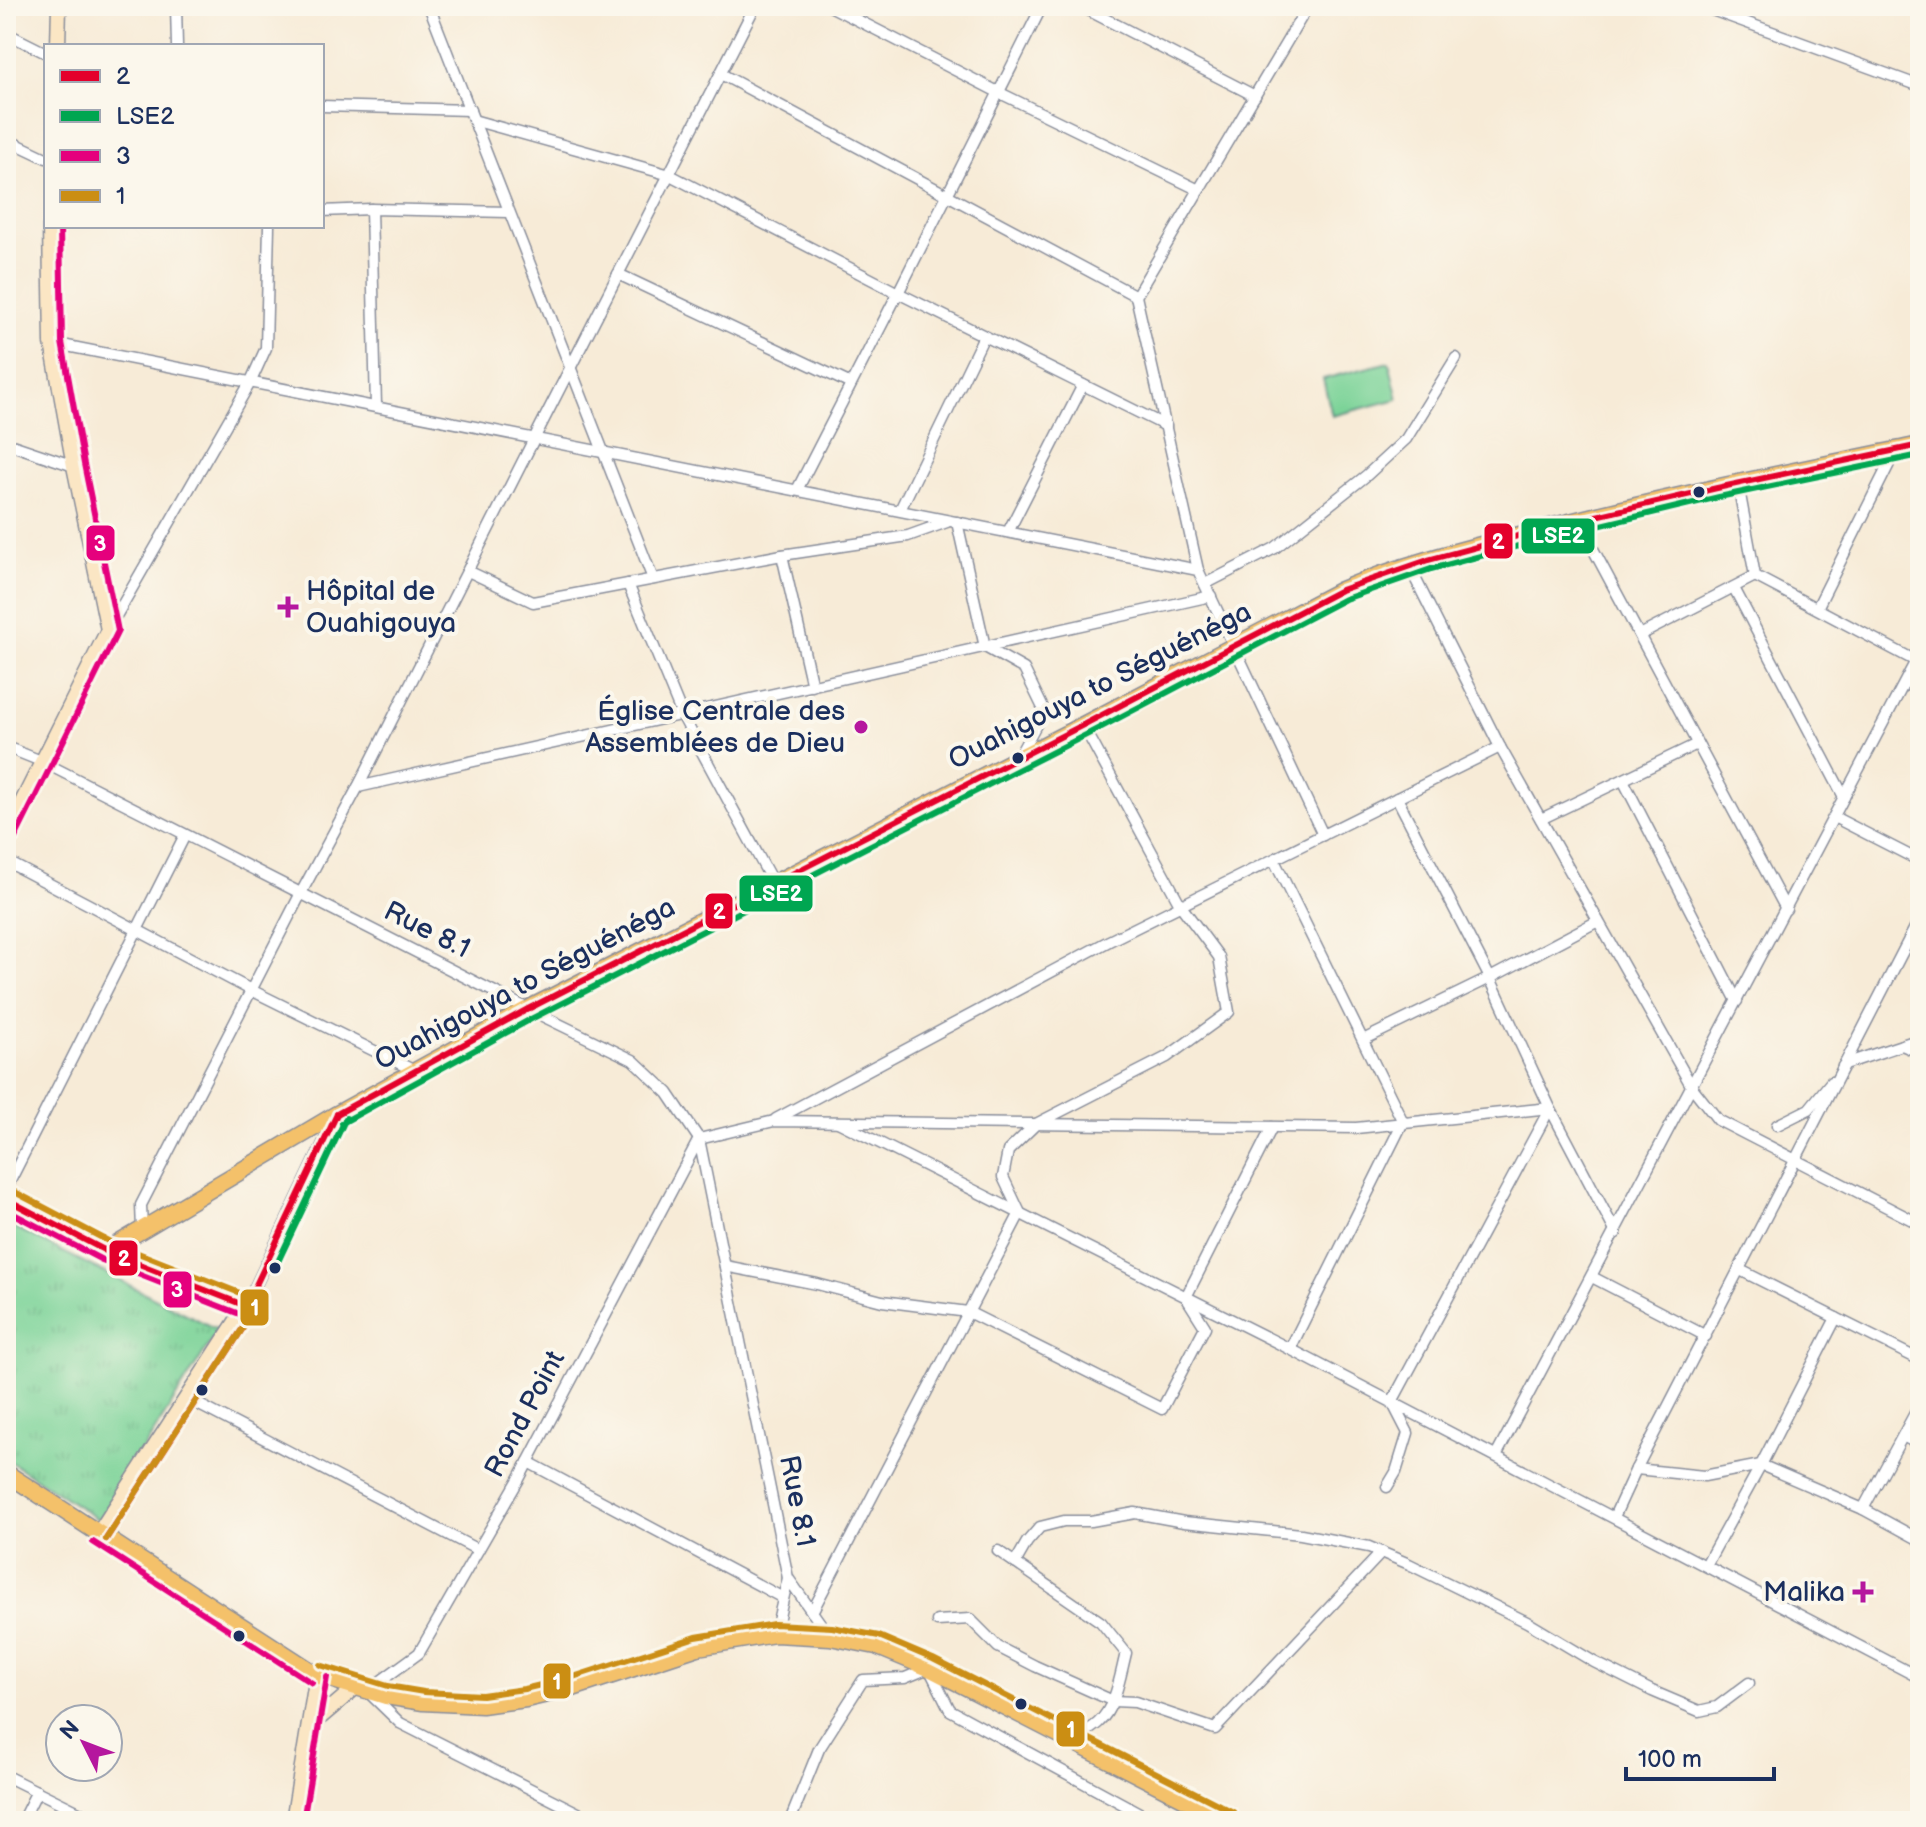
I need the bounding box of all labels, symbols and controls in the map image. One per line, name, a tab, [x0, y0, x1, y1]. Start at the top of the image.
legend	[44, 44, 324, 228]
text: 2	[116, 62, 130, 91]
text: LSE2	[116, 102, 174, 131]
text: 3	[116, 142, 131, 171]
text: 1	[116, 182, 125, 211]
unlabelled marker	[1691, 484, 1707, 500]
line badge: LSE2	[1520, 517, 1596, 555]
line badge: 2	[1483, 522, 1514, 560]
text: LSE2	[1531, 523, 1585, 550]
line badge: 3	[85, 524, 116, 562]
text: 2	[1491, 529, 1505, 556]
text: 3	[94, 531, 107, 558]
place label: Hôpital de Ouahigouya	[306, 575, 456, 640]
street label: Ouahigouya to Séguénéga	[943, 595, 1257, 777]
marker: Hôpital de Ouahigouya	[277, 596, 299, 618]
place label: Église Centrale des Assemblées de Dieu	[585, 694, 845, 760]
marker: Église Centrale des Assemblées de Dieu	[852, 718, 870, 736]
unlabelled marker	[1010, 750, 1026, 766]
line badge: LSE2	[738, 874, 814, 913]
text: LSE2	[749, 881, 803, 908]
street label: Ouahigouya to Séguénéga	[369, 891, 681, 1077]
line badge: 2	[704, 892, 734, 930]
street label: Rue 8.1	[378, 894, 476, 966]
text: 2	[712, 899, 726, 926]
line badge: 2	[108, 1239, 139, 1277]
text: 2	[117, 1246, 131, 1273]
unlabelled marker	[267, 1260, 283, 1276]
line badge: 3	[162, 1270, 193, 1309]
text: 3	[171, 1277, 184, 1304]
line badge: 1	[239, 1288, 270, 1327]
text: 1	[250, 1295, 260, 1322]
street label: Rond Point	[478, 1345, 572, 1483]
unlabelled marker	[194, 1382, 210, 1398]
street label: Rue 8.1	[772, 1453, 822, 1549]
place label: Malika	[1763, 1576, 1845, 1609]
marker: Malika	[1852, 1581, 1874, 1603]
unlabelled marker	[231, 1628, 247, 1644]
line badge: 1	[542, 1662, 572, 1700]
text: 1	[552, 1669, 562, 1696]
unlabelled marker	[1013, 1696, 1029, 1712]
north arrow	[44, 1703, 124, 1783]
line badge: 1	[1055, 1710, 1086, 1748]
text: N	[55, 1715, 86, 1746]
text: 1	[1066, 1717, 1076, 1744]
scale bar	[1626, 1731, 1774, 1781]
text: 100 m	[1638, 1745, 1702, 1774]

